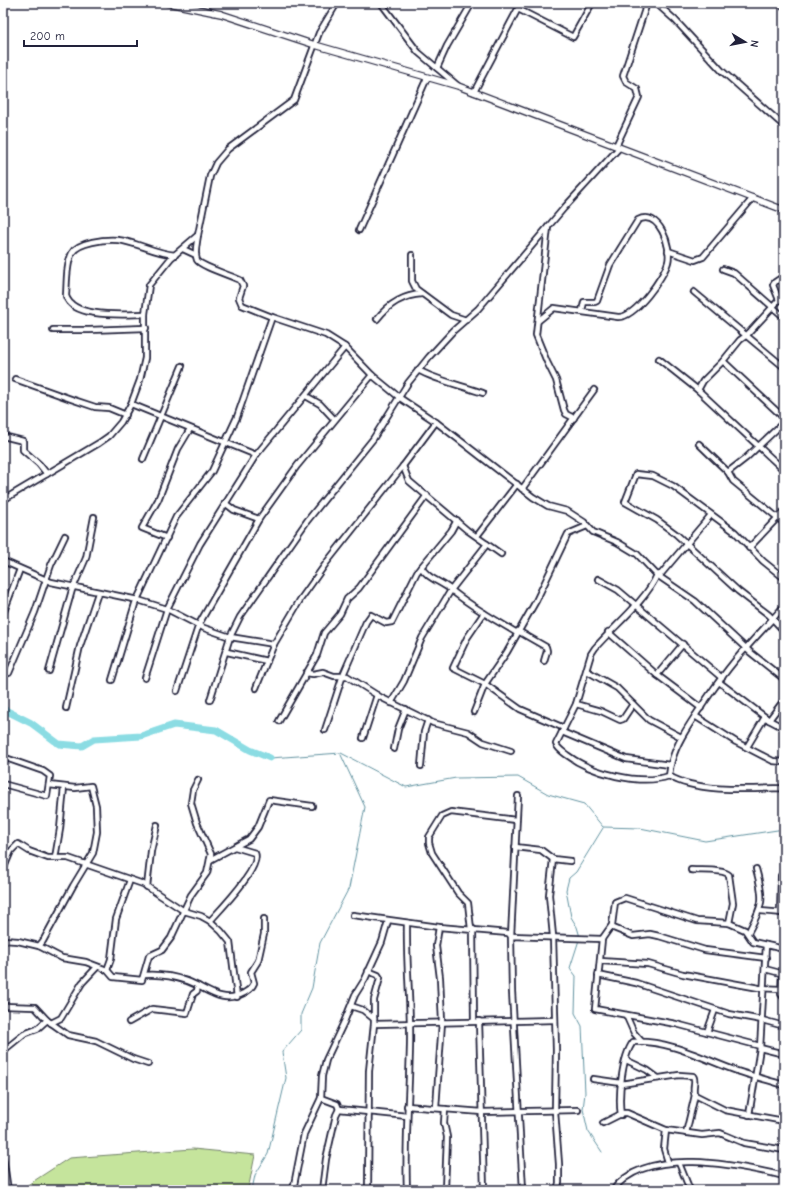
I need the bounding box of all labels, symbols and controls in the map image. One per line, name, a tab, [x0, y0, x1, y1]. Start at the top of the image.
scale bar	[24, 22, 137, 48]
north arrow	[725, 22, 765, 62]
text: 200 m	[30, 29, 65, 43]
text: N	[747, 39, 761, 48]

